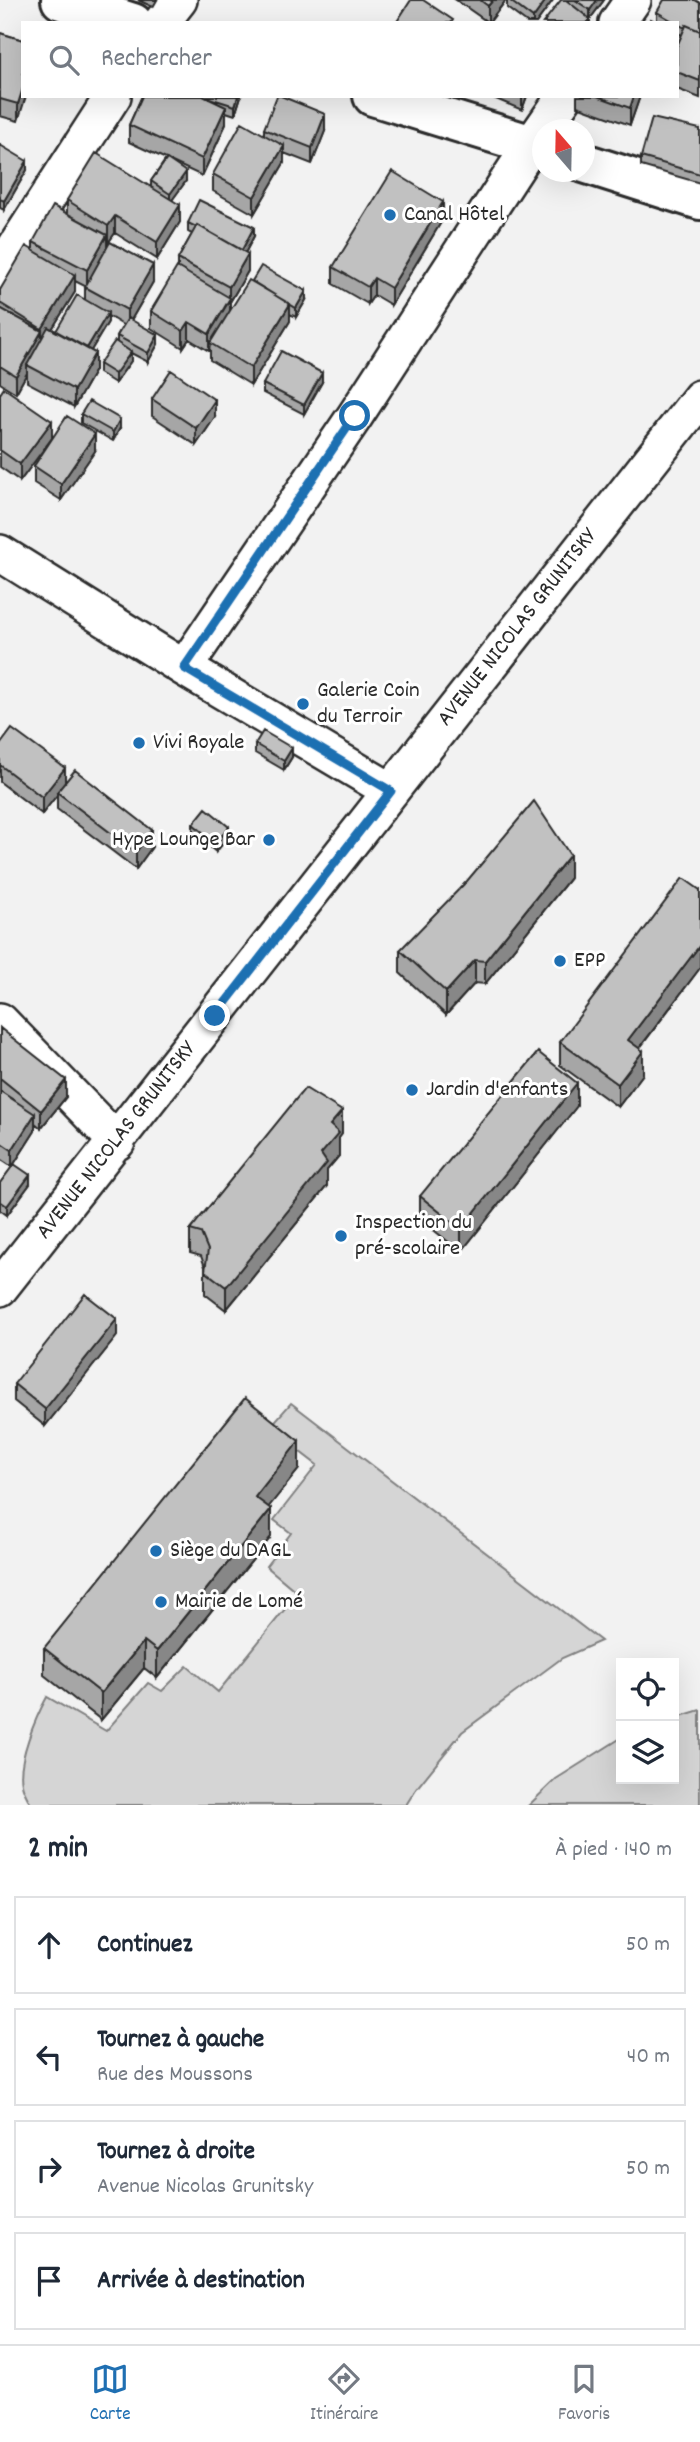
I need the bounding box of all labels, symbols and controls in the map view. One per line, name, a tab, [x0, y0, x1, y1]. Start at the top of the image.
search box	[21, 21, 679, 98]
icon: search	[45, 41, 83, 79]
text: Rechercher	[101, 41, 212, 78]
north arrow	[532, 119, 595, 182]
place label: Canal Hôtel	[404, 199, 505, 232]
marker: Canal Hôtel	[382, 207, 398, 223]
route start	[339, 400, 370, 431]
street label: AVENUE NICOLAS GRUNITSKY	[430, 521, 606, 734]
place label: Galerie Coin du Terroir	[317, 675, 420, 734]
marker: Galerie Coin du Terroir	[295, 696, 311, 712]
place label: Vivi Royale	[153, 727, 244, 760]
marker: Vivi Royale	[131, 735, 147, 751]
place label: Hype Lounge Bar	[112, 824, 255, 857]
marker: Hype Lounge Bar	[261, 832, 277, 848]
place label: EPP	[574, 945, 605, 978]
marker: EPP	[552, 953, 568, 969]
route end	[199, 1000, 230, 1031]
street label: AVENUE NICOLAS GRUNITSKY	[29, 1034, 205, 1247]
place label: Jardin d'enfants	[426, 1074, 568, 1107]
marker: Jardin d'enfants	[404, 1082, 420, 1098]
place label: Inspection du pré-scolaire	[355, 1207, 472, 1266]
marker: Inspection du pré-scolaire	[333, 1228, 349, 1244]
place label: Siège du DAGL	[170, 1535, 292, 1568]
marker: Siège du DAGL	[148, 1543, 164, 1559]
place label: Mairie de Lomé	[175, 1586, 303, 1619]
marker: Mairie de Lomé	[153, 1594, 169, 1610]
map controls	[616, 1658, 679, 1784]
button: locate	[616, 1658, 679, 1721]
button: layers	[616, 1721, 679, 1784]
text: 2 min	[28, 1829, 88, 1872]
text: À pied · 140 m	[555, 1834, 672, 1867]
icon: ahead	[30, 1926, 68, 1964]
text: Continuez	[97, 1927, 192, 1964]
text: 50 m	[626, 1929, 670, 1962]
text: Tournez à gauche	[97, 2022, 264, 2059]
icon: left	[30, 2038, 68, 2076]
text: 40 m	[627, 2041, 670, 2074]
text: Rue des Moussons	[97, 2059, 253, 2092]
text: Tournez à droite	[97, 2134, 255, 2171]
icon: right	[30, 2150, 68, 2188]
text: 50 m	[626, 2153, 670, 2186]
text: Avenue Nicolas Grunitsky	[97, 2171, 313, 2204]
icon: arrive	[30, 2262, 68, 2300]
text: Arrivée à destination	[97, 2263, 305, 2300]
tab: Carte	[90, 2360, 131, 2429]
tab: Itinéraire	[310, 2360, 378, 2429]
tab: Favoris	[558, 2360, 610, 2429]

